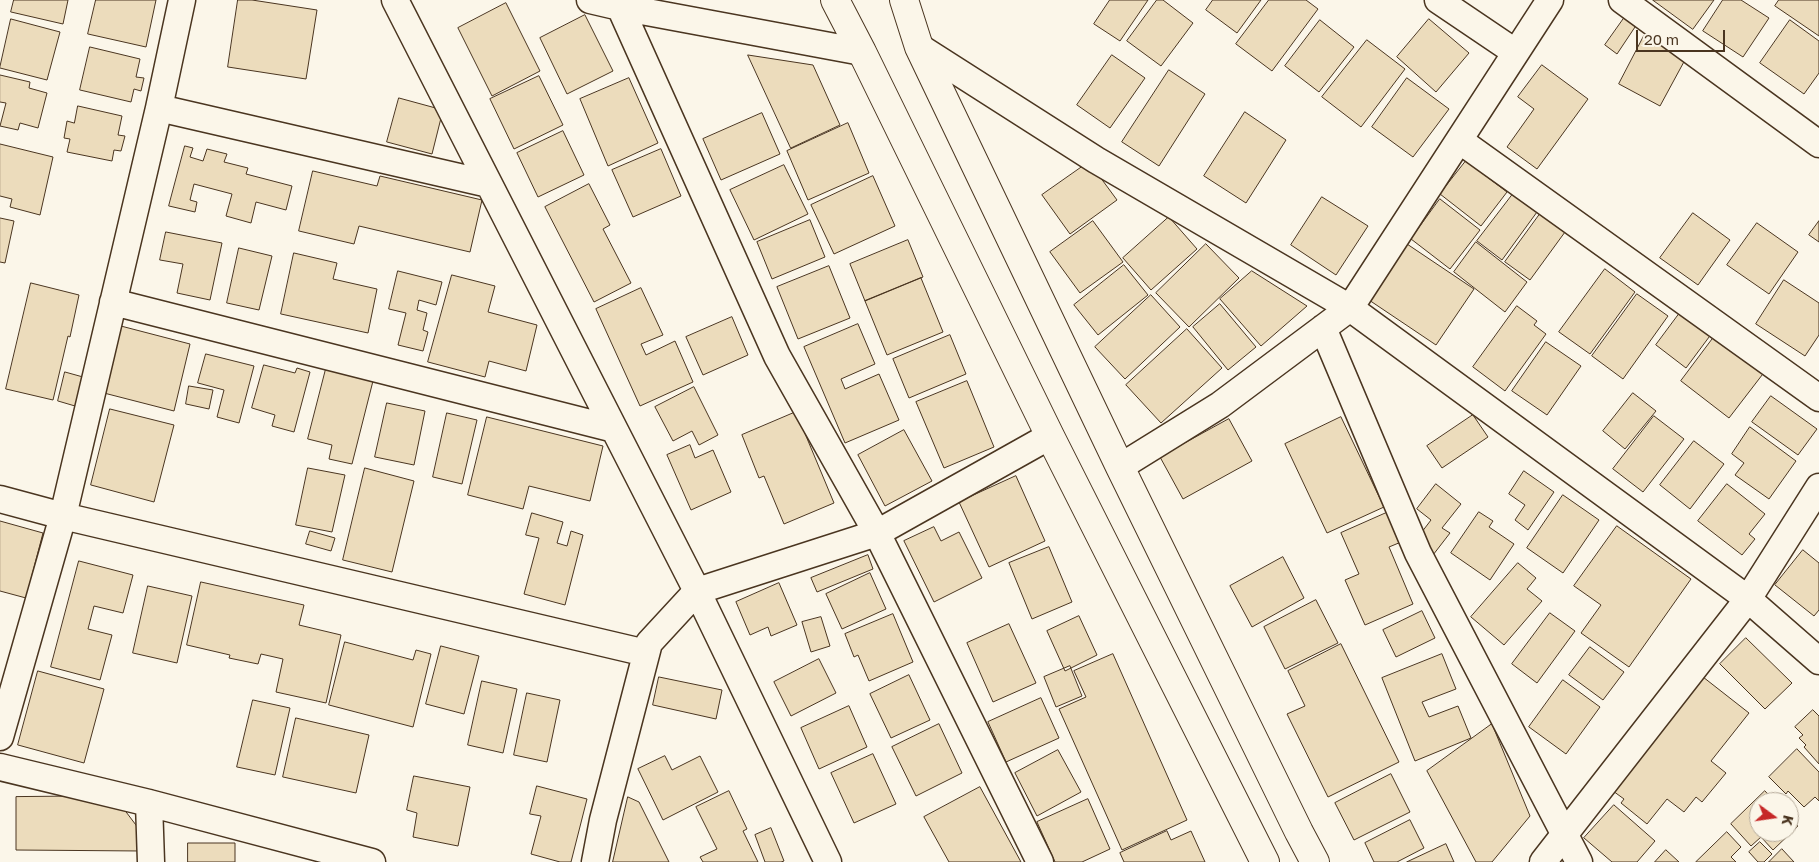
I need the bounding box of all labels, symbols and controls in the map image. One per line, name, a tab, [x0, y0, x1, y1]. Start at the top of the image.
scale bar	[1639, 20, 1728, 52]
text: 20 m	[1644, 30, 1679, 48]
north arrow	[1749, 792, 1799, 842]
text: K	[1779, 814, 1798, 827]

